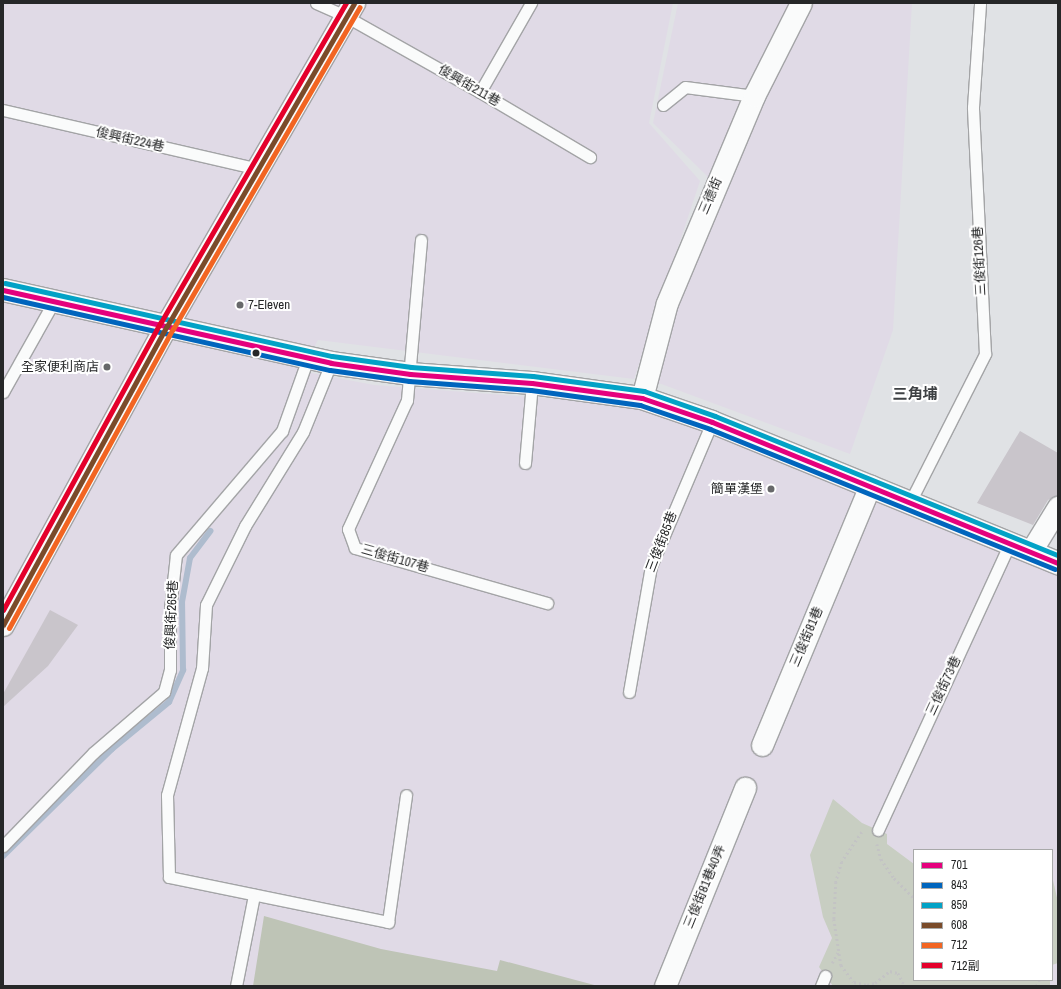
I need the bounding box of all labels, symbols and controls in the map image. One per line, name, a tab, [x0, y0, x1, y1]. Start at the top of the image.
street label: 俊興街211巷	[435, 62, 503, 110]
street label: 俊興街224巷	[94, 125, 166, 155]
street label: 三德街	[696, 175, 726, 217]
street label: 三俊街126巷	[970, 226, 990, 296]
place label: 7-Eleven	[248, 297, 290, 313]
marker: 7-Eleven	[235, 300, 245, 310]
unlabelled marker	[251, 348, 261, 358]
place label: 全家便利商店	[21, 359, 99, 375]
marker: 全家便利商店	[102, 362, 112, 372]
district label: 三角埔	[893, 385, 937, 403]
place label: 簡單漢堡	[711, 481, 763, 497]
marker: 簡單漢堡	[766, 484, 776, 494]
street label: 三俊街85巷	[643, 509, 681, 575]
street label: 三俊街107巷	[359, 542, 431, 576]
street label: 俊興街265巷	[162, 580, 182, 650]
street label: 三俊街81巷	[787, 605, 827, 669]
street label: 三俊街73巷	[923, 654, 965, 718]
street label: 三俊街81巷40弄	[681, 843, 729, 931]
legend	[913, 849, 1053, 981]
text: 701	[951, 857, 967, 873]
text: 843	[951, 877, 967, 893]
text: 859	[951, 897, 967, 913]
text: 608	[951, 917, 967, 933]
text: 712	[951, 937, 967, 953]
text: 712副	[951, 958, 979, 974]

